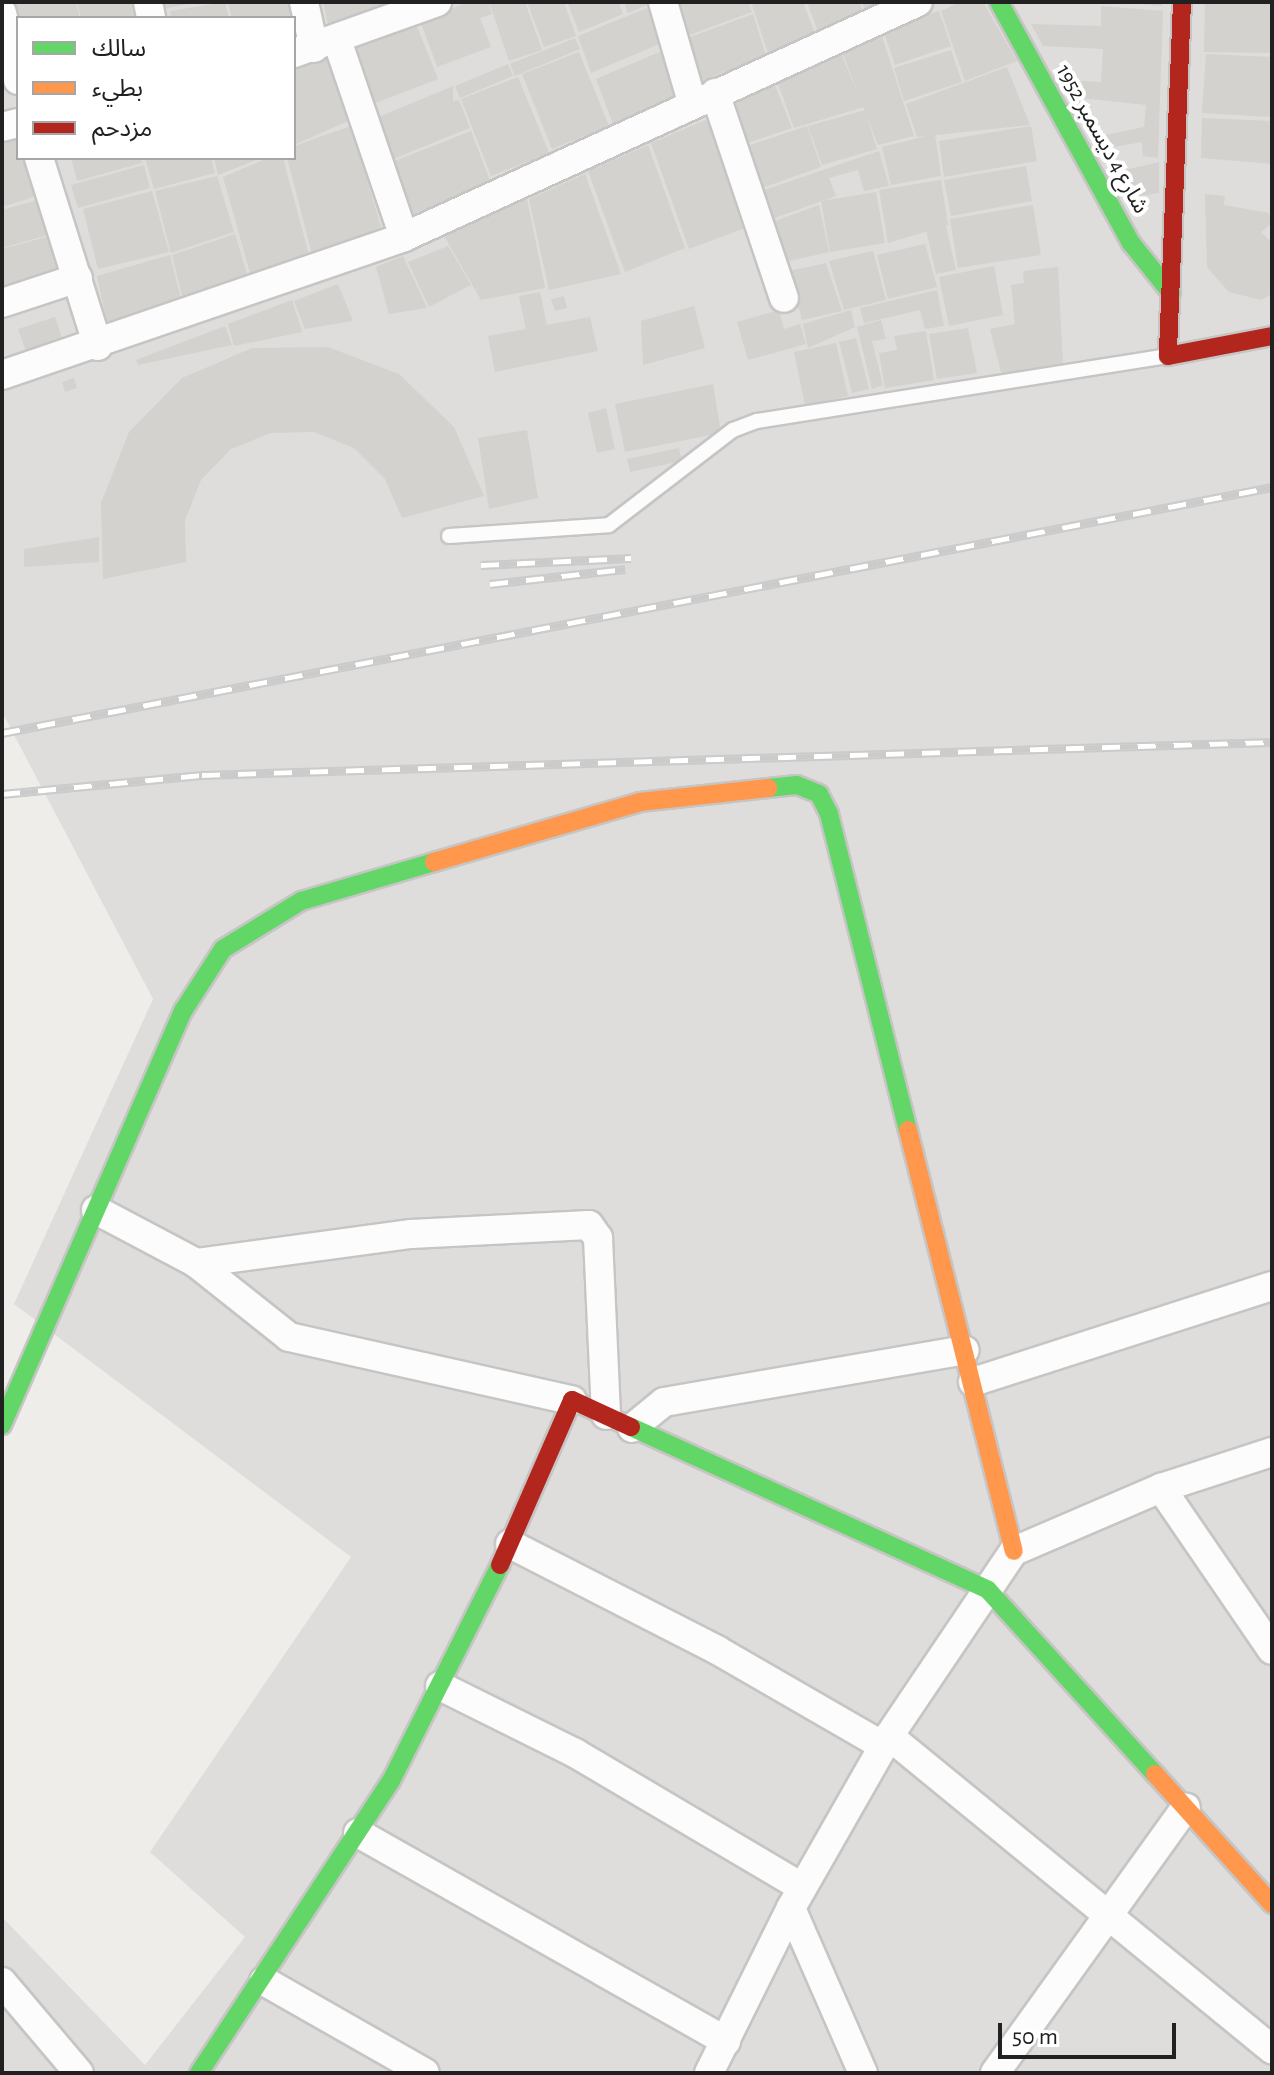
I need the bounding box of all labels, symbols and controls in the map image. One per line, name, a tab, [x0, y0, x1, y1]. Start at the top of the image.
legend	[16, 16, 296, 160]
text: سالك	[92, 37, 146, 61]
street label: شارع 4 ديسمبر 1952	[1050, 60, 1154, 218]
text: بطيء	[92, 77, 143, 101]
text: مزدحم	[92, 117, 152, 141]
scale bar	[1002, 2007, 1180, 2057]
text: 50 m	[1012, 2025, 1058, 2049]

